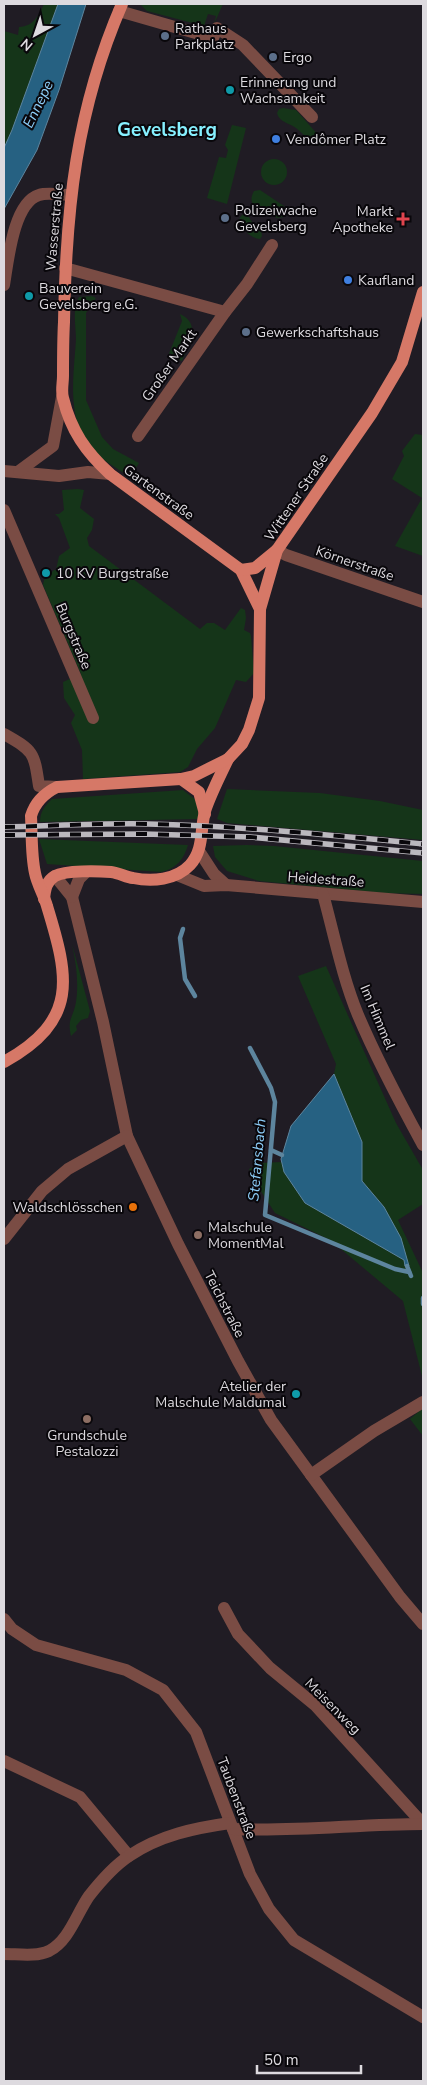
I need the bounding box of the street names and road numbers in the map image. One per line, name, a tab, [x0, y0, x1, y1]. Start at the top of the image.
street label: Wasserstraße	[41, 182, 68, 272]
street label: Großer Markt	[138, 325, 201, 405]
street label: Wittener Straße	[260, 450, 333, 545]
street label: Gartenstraße	[119, 460, 198, 525]
street label: Körnerstraße	[313, 541, 397, 586]
street label: Burgstraße	[51, 600, 96, 672]
street label: Heidestraße	[287, 867, 365, 892]
street label: Im Himmel	[355, 982, 400, 1053]
street label: Teichstraße	[200, 1268, 249, 1341]
street label: Meisenweg	[300, 1674, 365, 1739]
street label: Taubenstraße	[212, 1755, 261, 1842]

